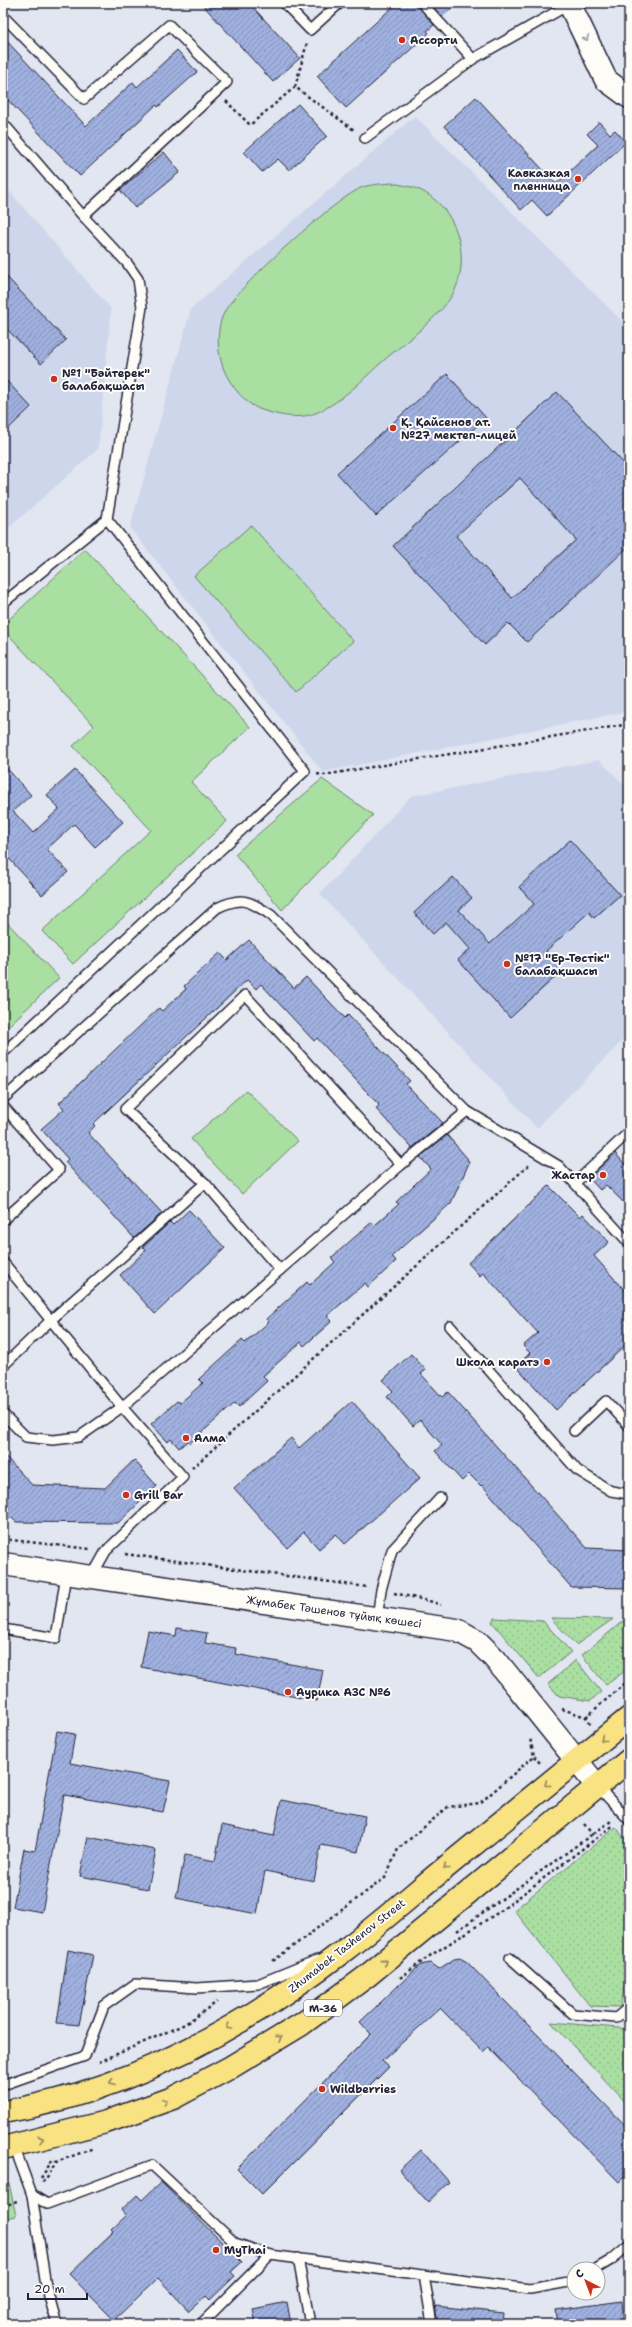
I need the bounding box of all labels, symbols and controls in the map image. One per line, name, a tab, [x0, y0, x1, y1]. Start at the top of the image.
place label: Ассорти	[410, 33, 458, 48]
one-way arrow	[581, 34, 589, 42]
marker: Ассорти	[397, 35, 407, 45]
place label: Кавказкая пленница	[508, 166, 570, 194]
marker: Кавказкая пленница	[573, 174, 583, 184]
place label: №1 "Бәйтерек" балабақшасы	[62, 366, 150, 394]
marker: №1 "Бәйтерек" балабақшасы	[49, 374, 59, 384]
place label: Қ. Қайсенов ат. №27 мектеп-лицей	[401, 415, 517, 443]
marker: Қ. Қайсенов ат. №27 мектеп-лицей	[388, 423, 398, 433]
place label: №17 "Ер-Төстік" балабақшасы	[515, 951, 610, 979]
marker: №17 "Ер-Төстік" балабақшасы	[502, 959, 512, 969]
place label: Жастар	[552, 1168, 595, 1183]
marker: Жастар	[598, 1170, 608, 1180]
place label: Школа каратэ	[456, 1355, 539, 1370]
marker: Школа каратэ	[542, 1357, 552, 1367]
place label: Алма	[194, 1431, 226, 1446]
marker: Алма	[181, 1433, 191, 1443]
place label: Grill Bar	[134, 1488, 183, 1503]
marker: Grill Bar	[121, 1490, 131, 1500]
street label: Жұмабек Тәшенов тұйық көшесі	[245, 1592, 423, 1632]
place label: Аурика АЗС №6	[296, 1685, 391, 1700]
marker: Аурика АЗС №6	[283, 1687, 293, 1697]
one-way arrow	[601, 1735, 608, 1742]
one-way arrow	[544, 1780, 551, 1787]
one-way arrow	[444, 1862, 451, 1869]
street label: Zhumabek Tashenov Street	[286, 1896, 409, 1996]
one-way arrow	[379, 1959, 386, 1966]
road number: M-36	[304, 2000, 342, 2016]
one-way arrow	[226, 2022, 233, 2030]
one-way arrow	[275, 2035, 282, 2043]
one-way arrow	[109, 2078, 116, 2086]
place label: Wildberries	[330, 2082, 396, 2097]
marker: Wildberries	[317, 2084, 327, 2094]
one-way arrow	[161, 2097, 168, 2105]
one-way arrow	[38, 2136, 44, 2144]
place label: MyThai	[224, 2243, 266, 2258]
marker: MyThai	[211, 2245, 221, 2255]
north arrow	[566, 2261, 606, 2301]
text: С	[572, 2266, 587, 2282]
scale bar	[28, 2275, 87, 2301]
text: 20 m	[34, 2281, 65, 2297]

